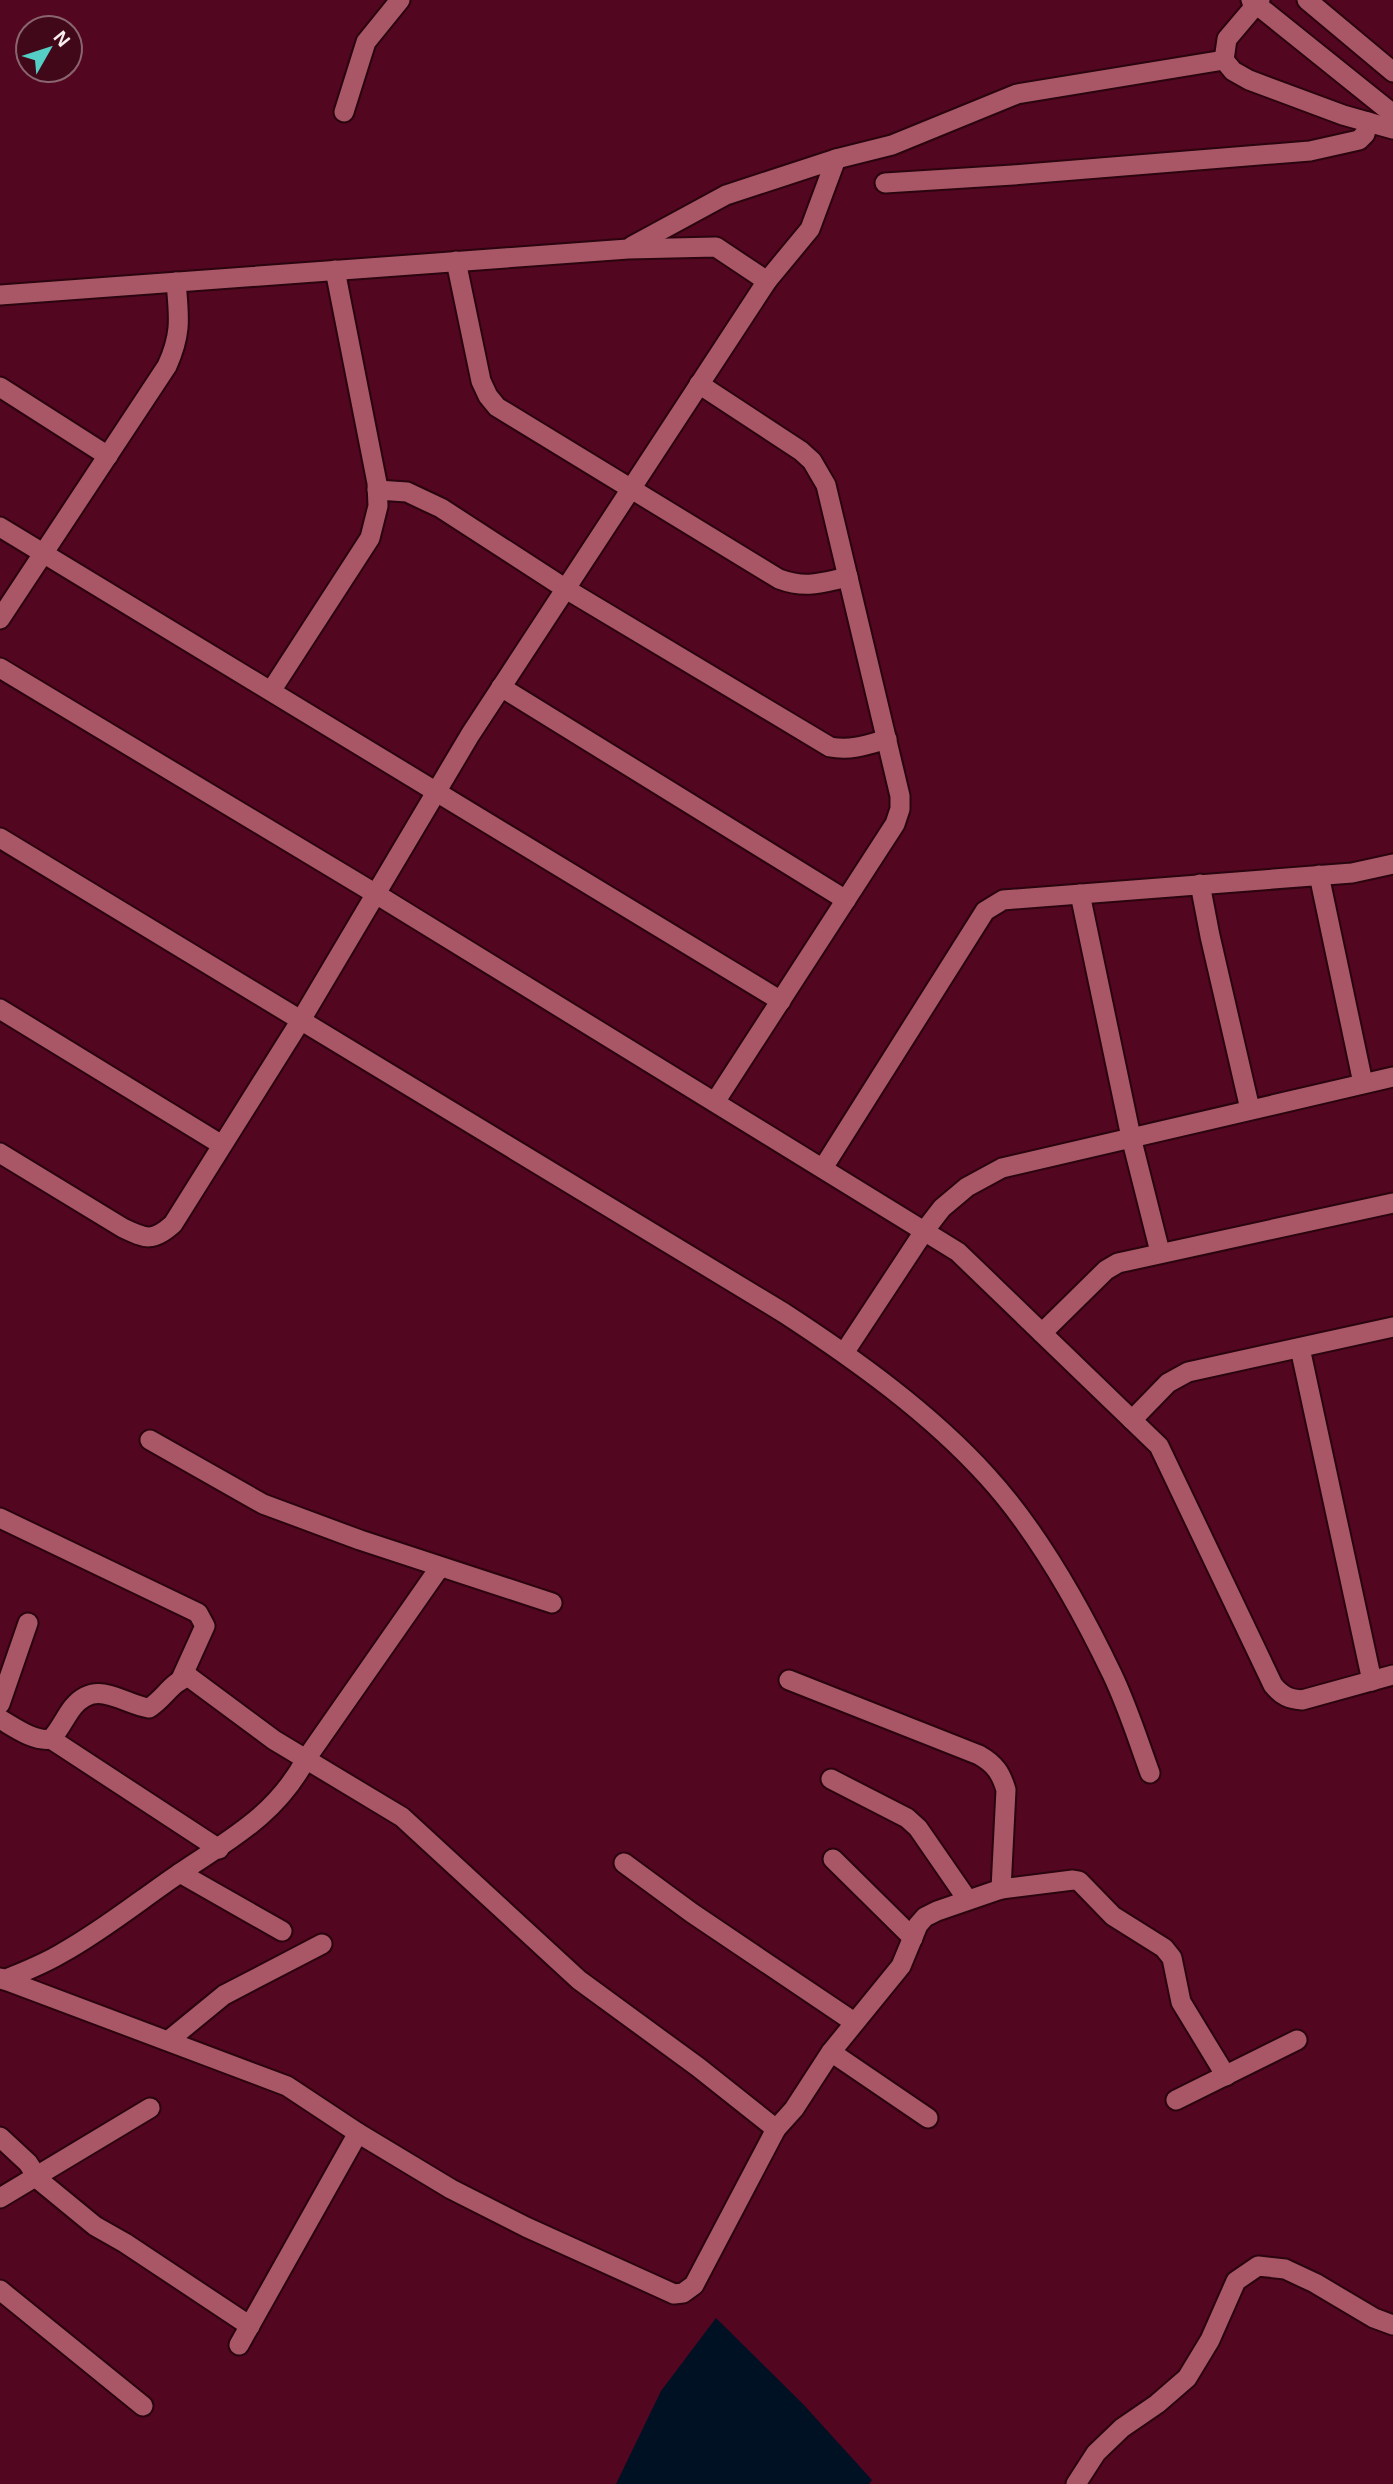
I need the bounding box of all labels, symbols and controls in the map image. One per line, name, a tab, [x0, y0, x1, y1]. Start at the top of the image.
north arrow	[14, 14, 84, 84]
text: N	[49, 27, 74, 51]

